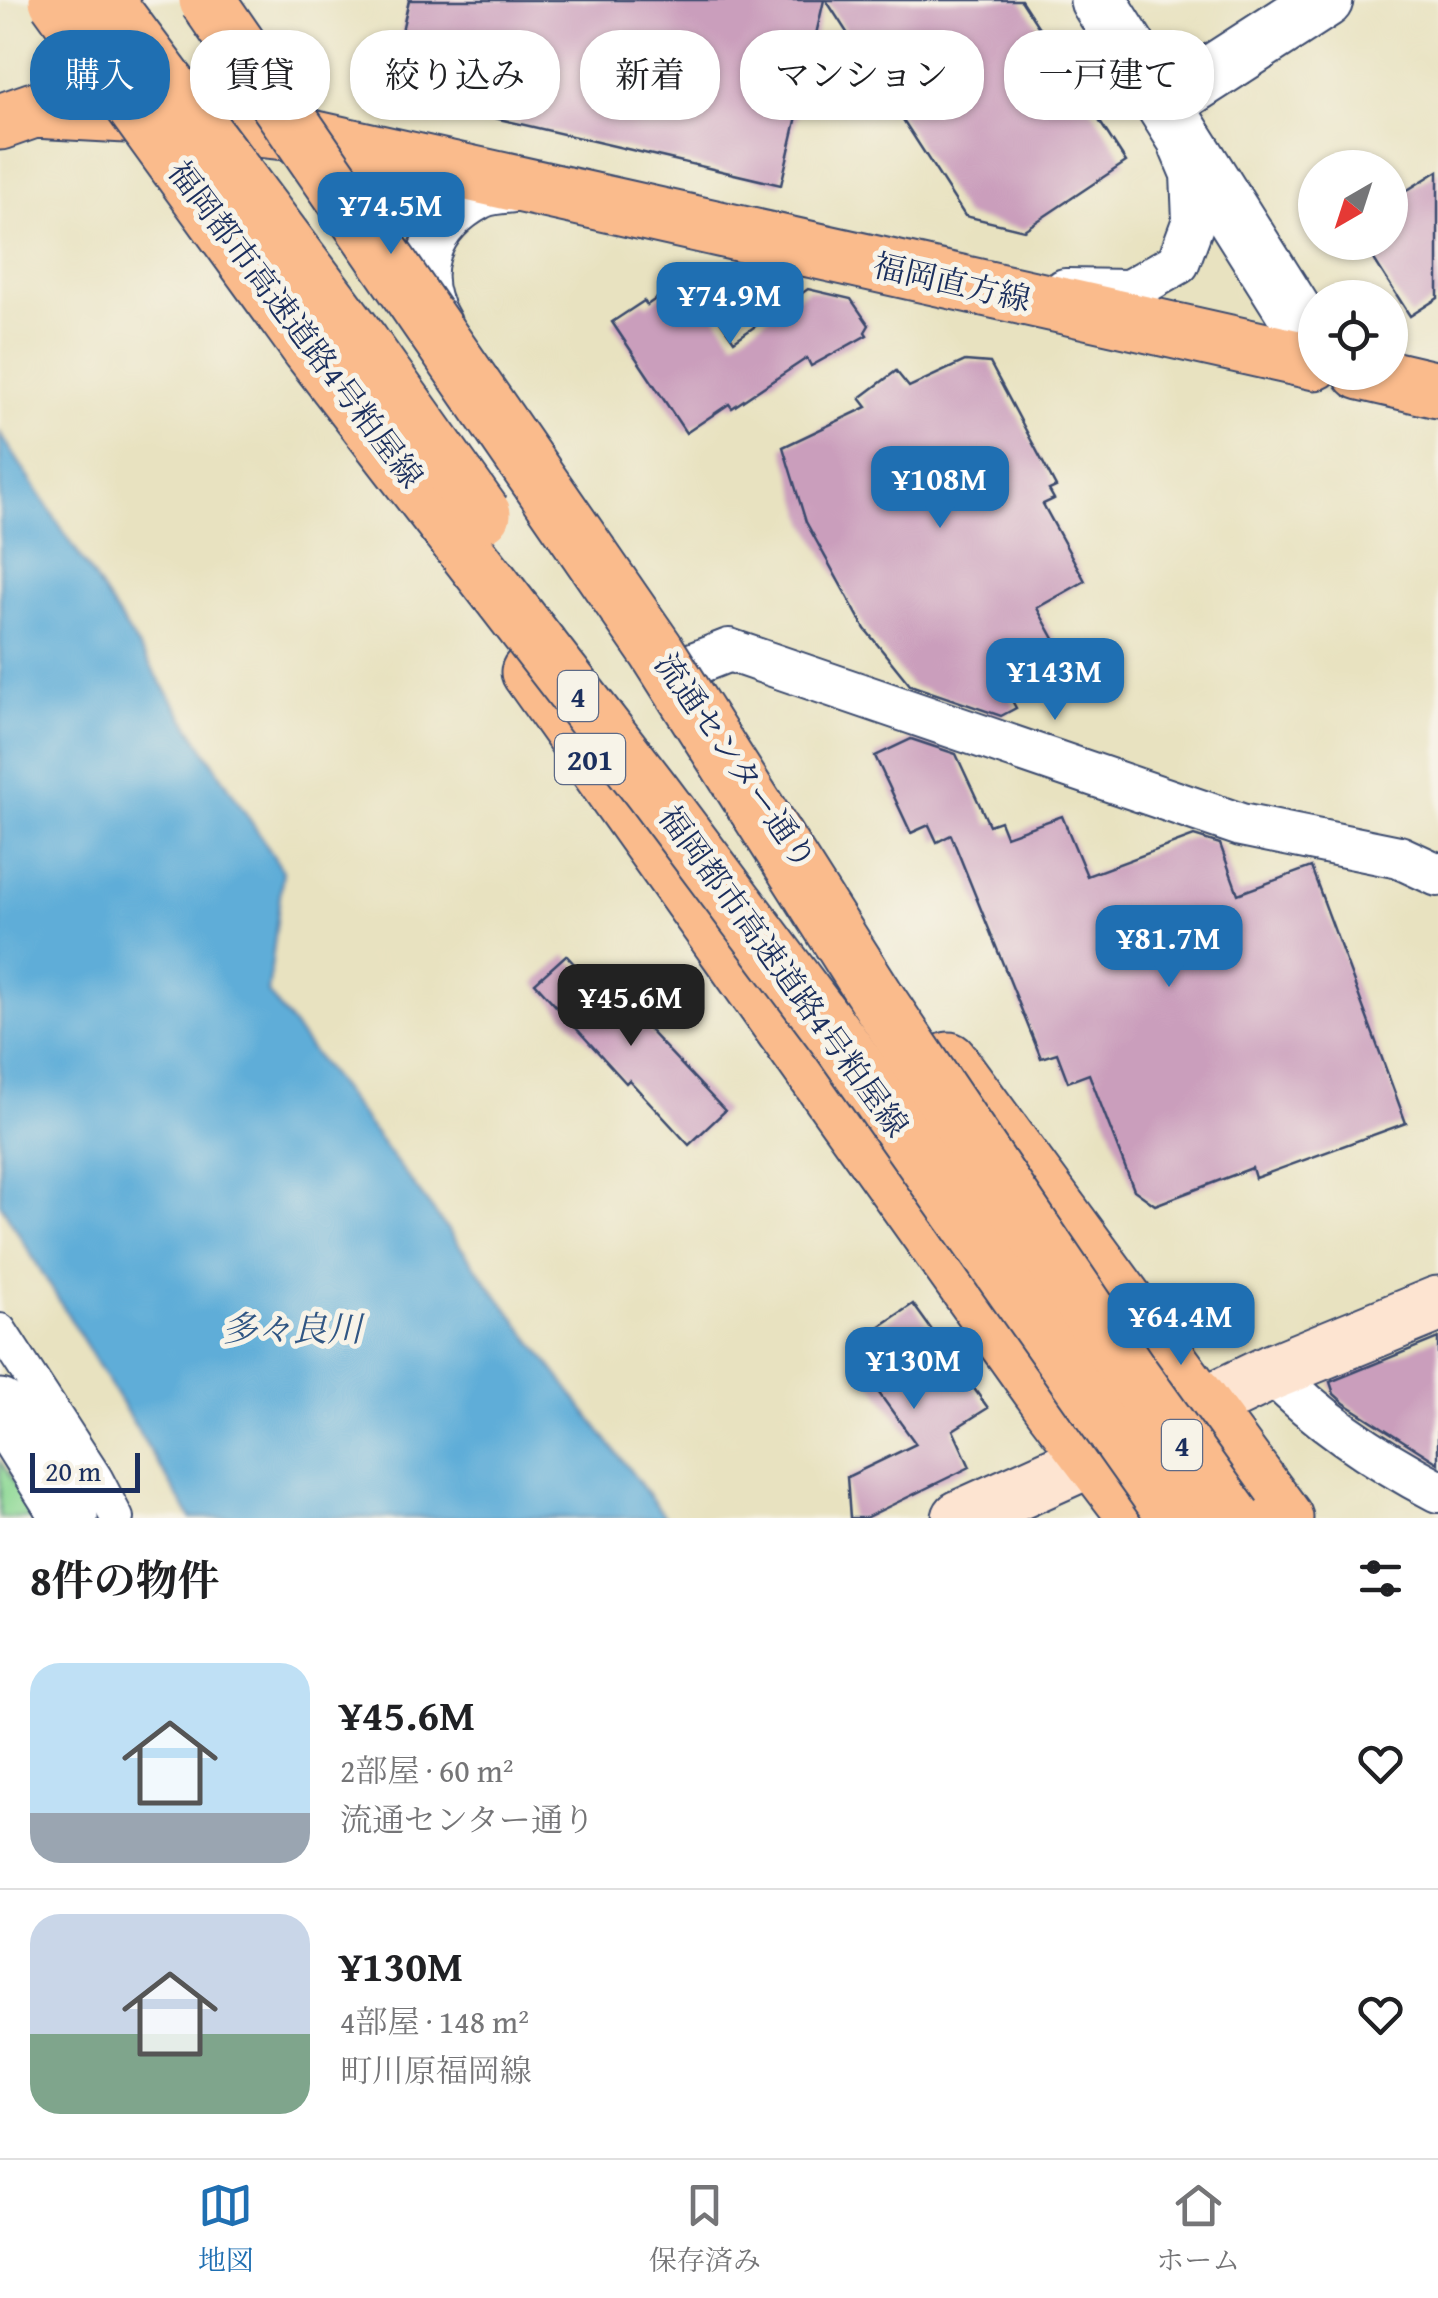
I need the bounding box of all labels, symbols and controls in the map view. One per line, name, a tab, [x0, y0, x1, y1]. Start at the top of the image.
chip: 購入	[30, 30, 170, 120]
chip: 賃貸	[190, 30, 330, 120]
chip: 絞り込み	[350, 30, 560, 120]
chip: 新着	[580, 30, 720, 120]
chip: マンション	[740, 30, 984, 120]
chip: 一戸建て	[1004, 30, 1214, 120]
street label: 福岡都市高速道路4号粕屋線	[157, 150, 435, 498]
north arrow	[1298, 150, 1408, 260]
map controls	[1298, 150, 1408, 390]
pin: ¥74.5M	[310, 172, 472, 257]
text: ¥74.5M	[340, 181, 442, 228]
street label: 福岡直方線	[869, 241, 1035, 323]
pin: ¥74.9M	[649, 262, 811, 347]
text: ¥74.9M	[679, 271, 781, 318]
button: locate	[1298, 280, 1408, 390]
pin: ¥108M	[870, 446, 1010, 531]
text: ¥108M	[893, 455, 987, 502]
pin: ¥143M	[985, 638, 1125, 723]
street label: 流通センター通り	[644, 643, 828, 879]
text: ¥143M	[1008, 647, 1102, 694]
road number: 4	[558, 671, 598, 721]
road number: 201	[555, 734, 625, 784]
street label: 福岡都市高速道路4号粕屋線	[648, 796, 920, 1146]
pin: ¥81.7M	[1088, 905, 1250, 990]
text: ¥81.7M	[1118, 914, 1220, 961]
pin: ¥45.6M	[550, 964, 712, 1049]
text: ¥45.6M	[580, 973, 682, 1020]
pin: ¥64.4M	[1100, 1283, 1262, 1368]
text: ¥64.4M	[1130, 1292, 1232, 1339]
water label: 多々良川	[222, 1303, 366, 1354]
pin: ¥130M	[844, 1327, 984, 1412]
text: ¥130M	[867, 1336, 961, 1383]
road number: 4	[1162, 1420, 1202, 1470]
scale bar	[30, 1448, 140, 1492]
text: 20 m	[45, 1450, 101, 1491]
text: 8件の物件	[30, 1549, 220, 1610]
icon: filters	[1353, 1551, 1408, 1606]
text: ¥45.6M	[340, 1684, 475, 1745]
icon: home	[110, 1703, 230, 1823]
icon: heart	[1353, 1736, 1408, 1791]
text: 2部屋 · 60 m²	[340, 1747, 514, 1794]
text: 流通センター通り	[340, 1796, 595, 1843]
text: ¥130M	[340, 1935, 463, 1996]
icon: home	[110, 1954, 230, 2074]
icon: heart	[1353, 1987, 1408, 2042]
text: 4部屋 · 148 m²	[340, 1998, 529, 2045]
text: 町川原福岡線	[340, 2047, 532, 2094]
tab: 地図	[198, 2178, 254, 2280]
tab: 保存済み	[649, 2178, 761, 2280]
tab: ホーム	[1156, 2178, 1240, 2280]

